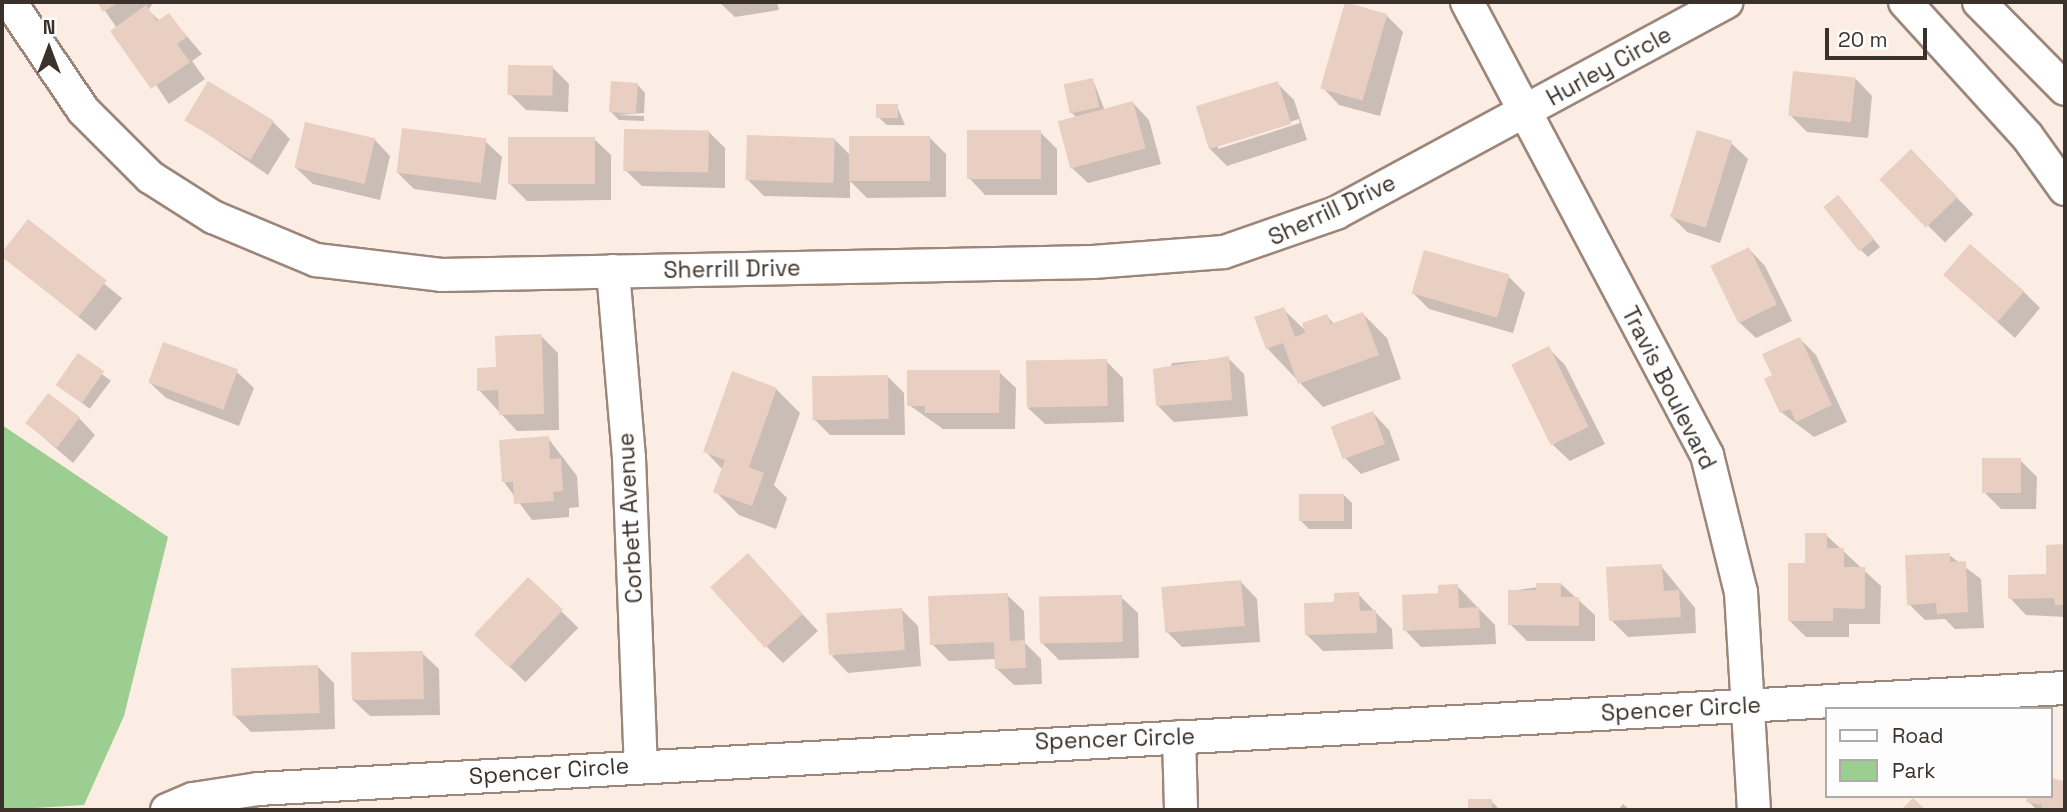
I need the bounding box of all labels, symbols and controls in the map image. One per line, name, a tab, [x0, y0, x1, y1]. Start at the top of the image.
north arrow	[14, 14, 84, 84]
scale bar	[1829, 14, 1930, 58]
text: N	[43, 15, 55, 40]
street label: Hurley Circle	[1542, 20, 1676, 112]
text: 20 m	[1838, 26, 1888, 53]
street label: Sherrill Drive	[1264, 169, 1400, 251]
street label: Sherrill Drive	[663, 254, 801, 284]
street label: Travis Boulevard	[1616, 302, 1722, 474]
street label: Corbett Avenue	[612, 432, 648, 604]
street label: Spencer Circle	[1600, 691, 1762, 727]
legend	[1826, 707, 2053, 798]
street label: Spencer Circle	[1034, 722, 1196, 756]
text: Road	[1892, 722, 1944, 749]
street label: Spencer Circle	[468, 752, 630, 790]
text: Park	[1892, 757, 1936, 784]

